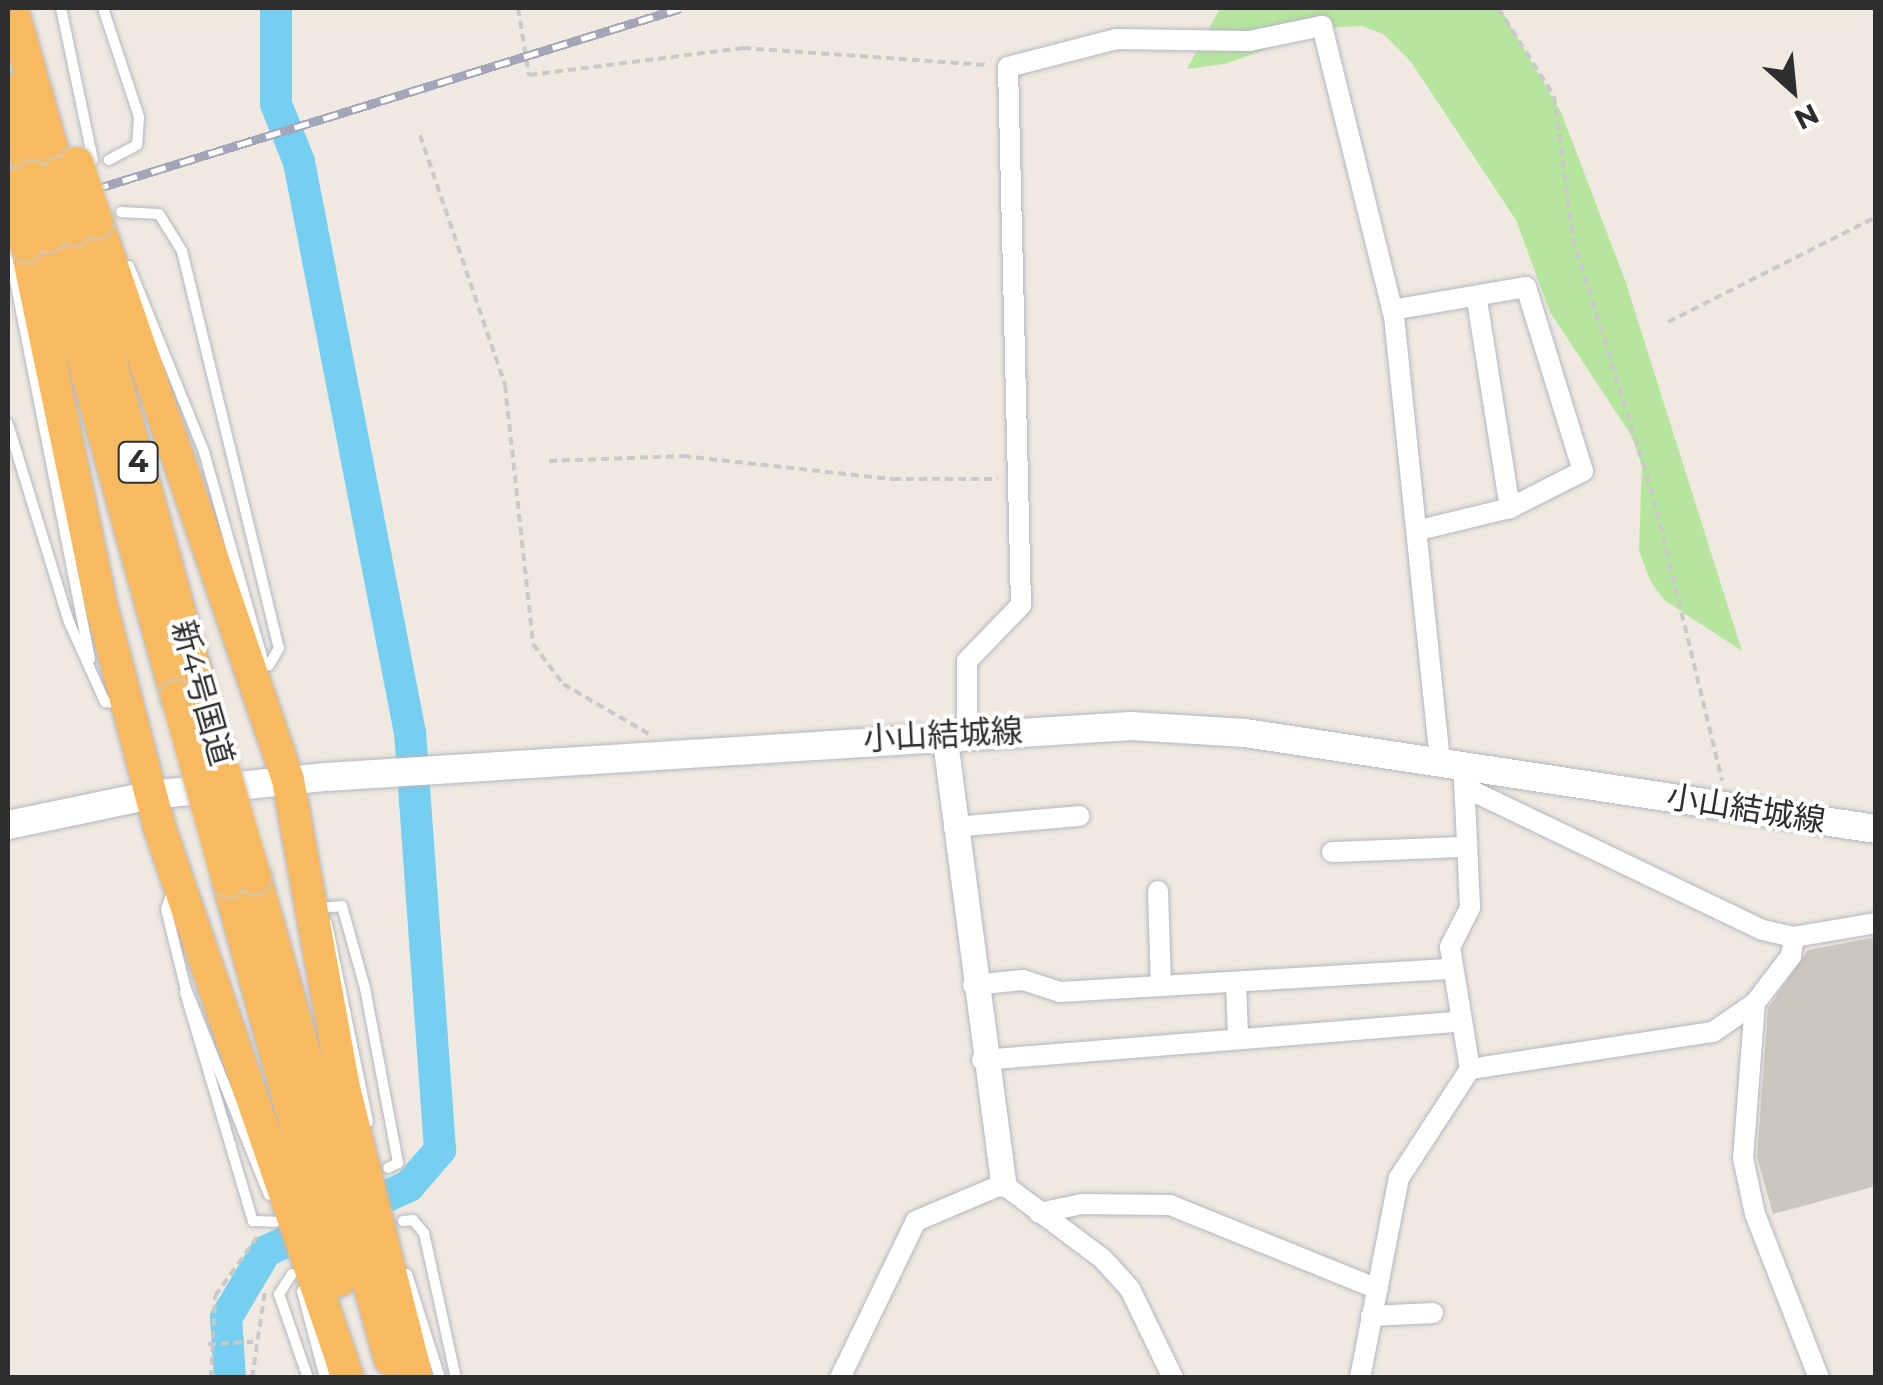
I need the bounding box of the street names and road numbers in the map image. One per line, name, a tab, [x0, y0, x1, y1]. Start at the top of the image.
road number: 4	[116, 437, 160, 487]
street label: 新4号国道	[163, 616, 241, 770]
street label: 小山結城線	[862, 712, 1024, 758]
street label: 小山結城線	[1664, 778, 1828, 840]

